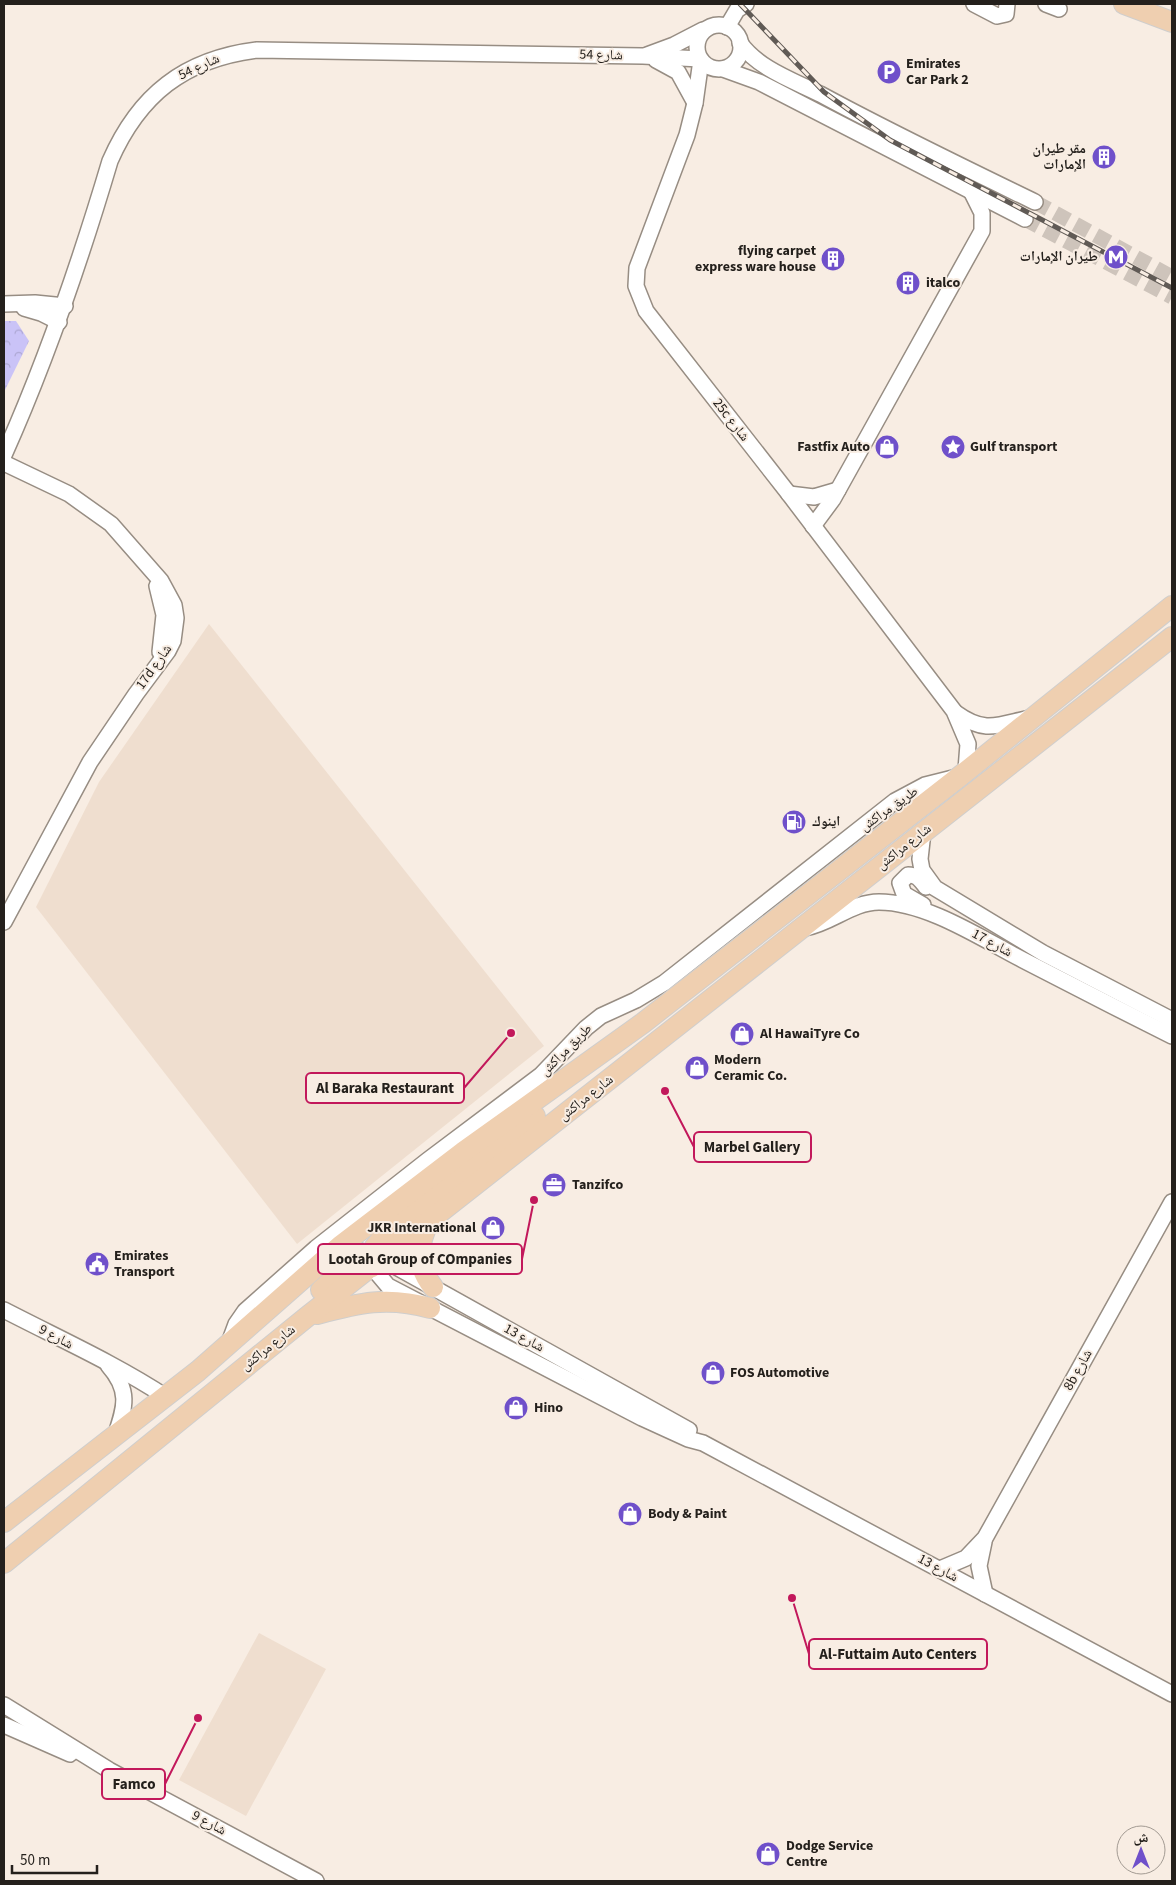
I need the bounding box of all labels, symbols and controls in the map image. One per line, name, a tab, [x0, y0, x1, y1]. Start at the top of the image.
street label: شارع 54	[579, 45, 623, 65]
street label: شارع 54	[175, 49, 223, 85]
place label: Emirates Car Park 2	[906, 54, 969, 90]
parking icon: Emirates Car Park 2	[876, 59, 902, 85]
place label: مقر طيران الإمارات	[1033, 139, 1086, 175]
building icon: مقر طيران الإمارات	[1091, 144, 1117, 170]
place label: flying carpet express ware house	[695, 241, 817, 277]
metro station icon: طيران الإمارات	[1103, 244, 1129, 270]
building icon: flying carpet express ware house	[820, 246, 846, 272]
place label: طيران الإمارات	[1020, 247, 1098, 267]
building icon: italco	[895, 270, 921, 296]
place label: italco	[926, 273, 960, 293]
street label: 25c شارع	[708, 394, 754, 446]
shop icon: Fastfix Auto	[874, 434, 900, 460]
place icon: Gulf transport	[940, 434, 966, 460]
place label: Fastfix Auto	[797, 437, 870, 457]
place label: Gulf transport	[970, 437, 1058, 457]
street label: 17d شارع	[131, 640, 177, 694]
street label: طريق مراكش	[856, 782, 922, 836]
fuel station icon: اينوك	[781, 809, 807, 835]
place label: اينوك	[812, 812, 840, 832]
street label: شارع مراكش	[872, 819, 936, 875]
street label: شارع 17	[968, 924, 1016, 962]
street label: طريق مراكش	[535, 1019, 597, 1081]
shop icon: Al HawaiTyre Co	[729, 1021, 755, 1047]
place label: Al HawaiTyre Co	[759, 1024, 860, 1044]
place label: Modern Ceramic Co.	[714, 1050, 787, 1086]
shop icon: Modern Ceramic Co.	[684, 1055, 710, 1081]
street label: شارع مراكش	[554, 1070, 618, 1126]
callout: Al Baraka Restaurant	[306, 1073, 464, 1103]
text: Al Baraka Restaurant	[315, 1078, 454, 1099]
callout: Marbel Gallery	[694, 1132, 811, 1162]
text: Marbel Gallery	[704, 1137, 801, 1158]
office icon: Tanzifco	[541, 1172, 567, 1198]
place label: Tanzifco	[572, 1175, 623, 1195]
shop icon: JKR International	[480, 1215, 506, 1241]
place label: JKR International	[367, 1218, 476, 1238]
callout: Lootah Group of COmpanies	[318, 1244, 522, 1274]
place label: Emirates Transport	[114, 1246, 175, 1282]
text: Lootah Group of COmpanies	[328, 1249, 512, 1270]
public building icon: Emirates Transport	[84, 1251, 110, 1277]
street label: شارع 13	[500, 1319, 548, 1357]
street label: شارع 9	[35, 1320, 77, 1354]
street label: شارع مراكش	[236, 1320, 300, 1376]
street label: 8b شارع	[1059, 1346, 1097, 1394]
shop icon: FOS Automotive	[700, 1360, 726, 1386]
place label: FOS Automotive	[730, 1363, 829, 1383]
shop icon: Hino	[503, 1395, 529, 1421]
place label: Hino	[534, 1398, 563, 1418]
shop icon: Body & Paint	[617, 1501, 643, 1527]
place label: Body & Paint	[648, 1504, 728, 1524]
street label: شارع 13	[914, 1549, 962, 1587]
callout: Al-Futtaim Auto Centers	[809, 1639, 987, 1669]
text: Al-Futtaim Auto Centers	[818, 1644, 977, 1665]
callout: Famco	[102, 1769, 165, 1799]
text: Famco	[113, 1774, 155, 1795]
street label: شارع 9	[188, 1806, 230, 1840]
north arrow	[1116, 1825, 1166, 1875]
text: ش	[1134, 1828, 1149, 1848]
place label: Dodge Service Centre	[786, 1836, 873, 1872]
shop icon: Dodge Service Centre	[755, 1841, 781, 1867]
scale bar	[12, 1842, 98, 1874]
text: 50 m	[20, 1850, 50, 1871]

